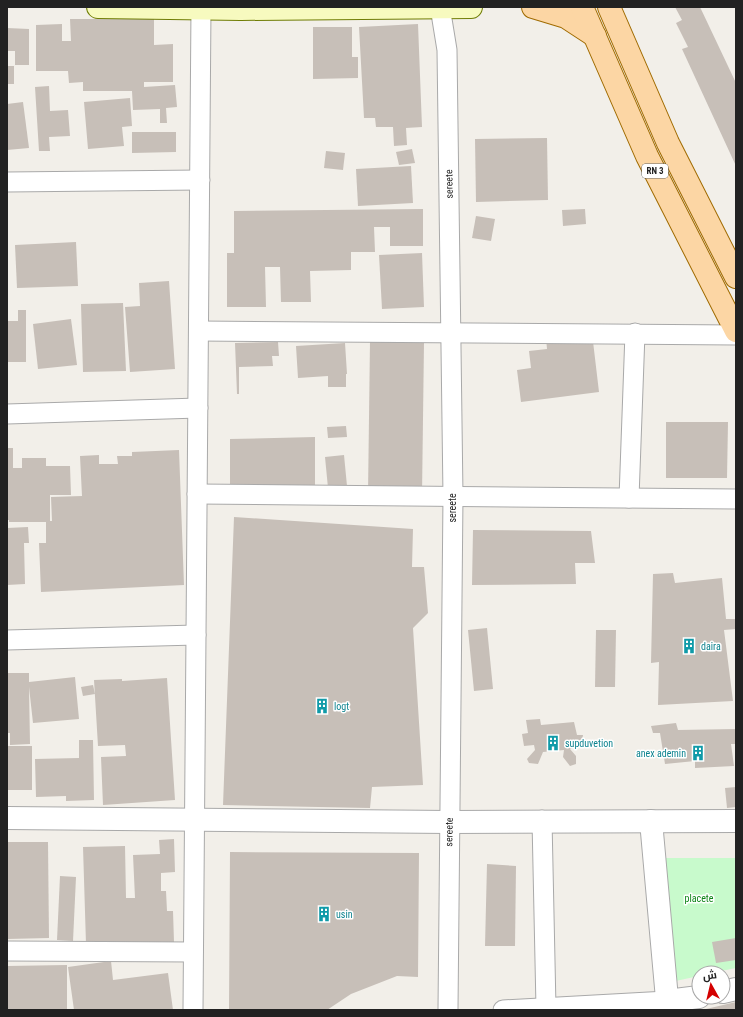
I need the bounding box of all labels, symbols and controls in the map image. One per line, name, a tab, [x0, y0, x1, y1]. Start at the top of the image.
road number: RN 3	[642, 164, 668, 178]
street label: sereete	[443, 169, 455, 199]
street label: sereete	[447, 493, 458, 523]
building icon: daira	[680, 637, 698, 655]
place label: daira	[701, 641, 721, 652]
building icon: logt	[313, 697, 331, 715]
place label: logt	[334, 701, 349, 712]
building icon: supduvetion	[544, 734, 562, 752]
place label: supduvetion	[565, 738, 613, 749]
building icon: anex ademin	[689, 744, 707, 762]
place label: anex ademin	[636, 748, 686, 759]
street label: sereete	[443, 817, 455, 847]
park label: placete	[685, 893, 714, 904]
building icon: usin	[315, 905, 333, 923]
place label: usin	[336, 909, 353, 920]
north arrow	[691, 965, 731, 1005]
text: ش	[702, 968, 718, 983]

